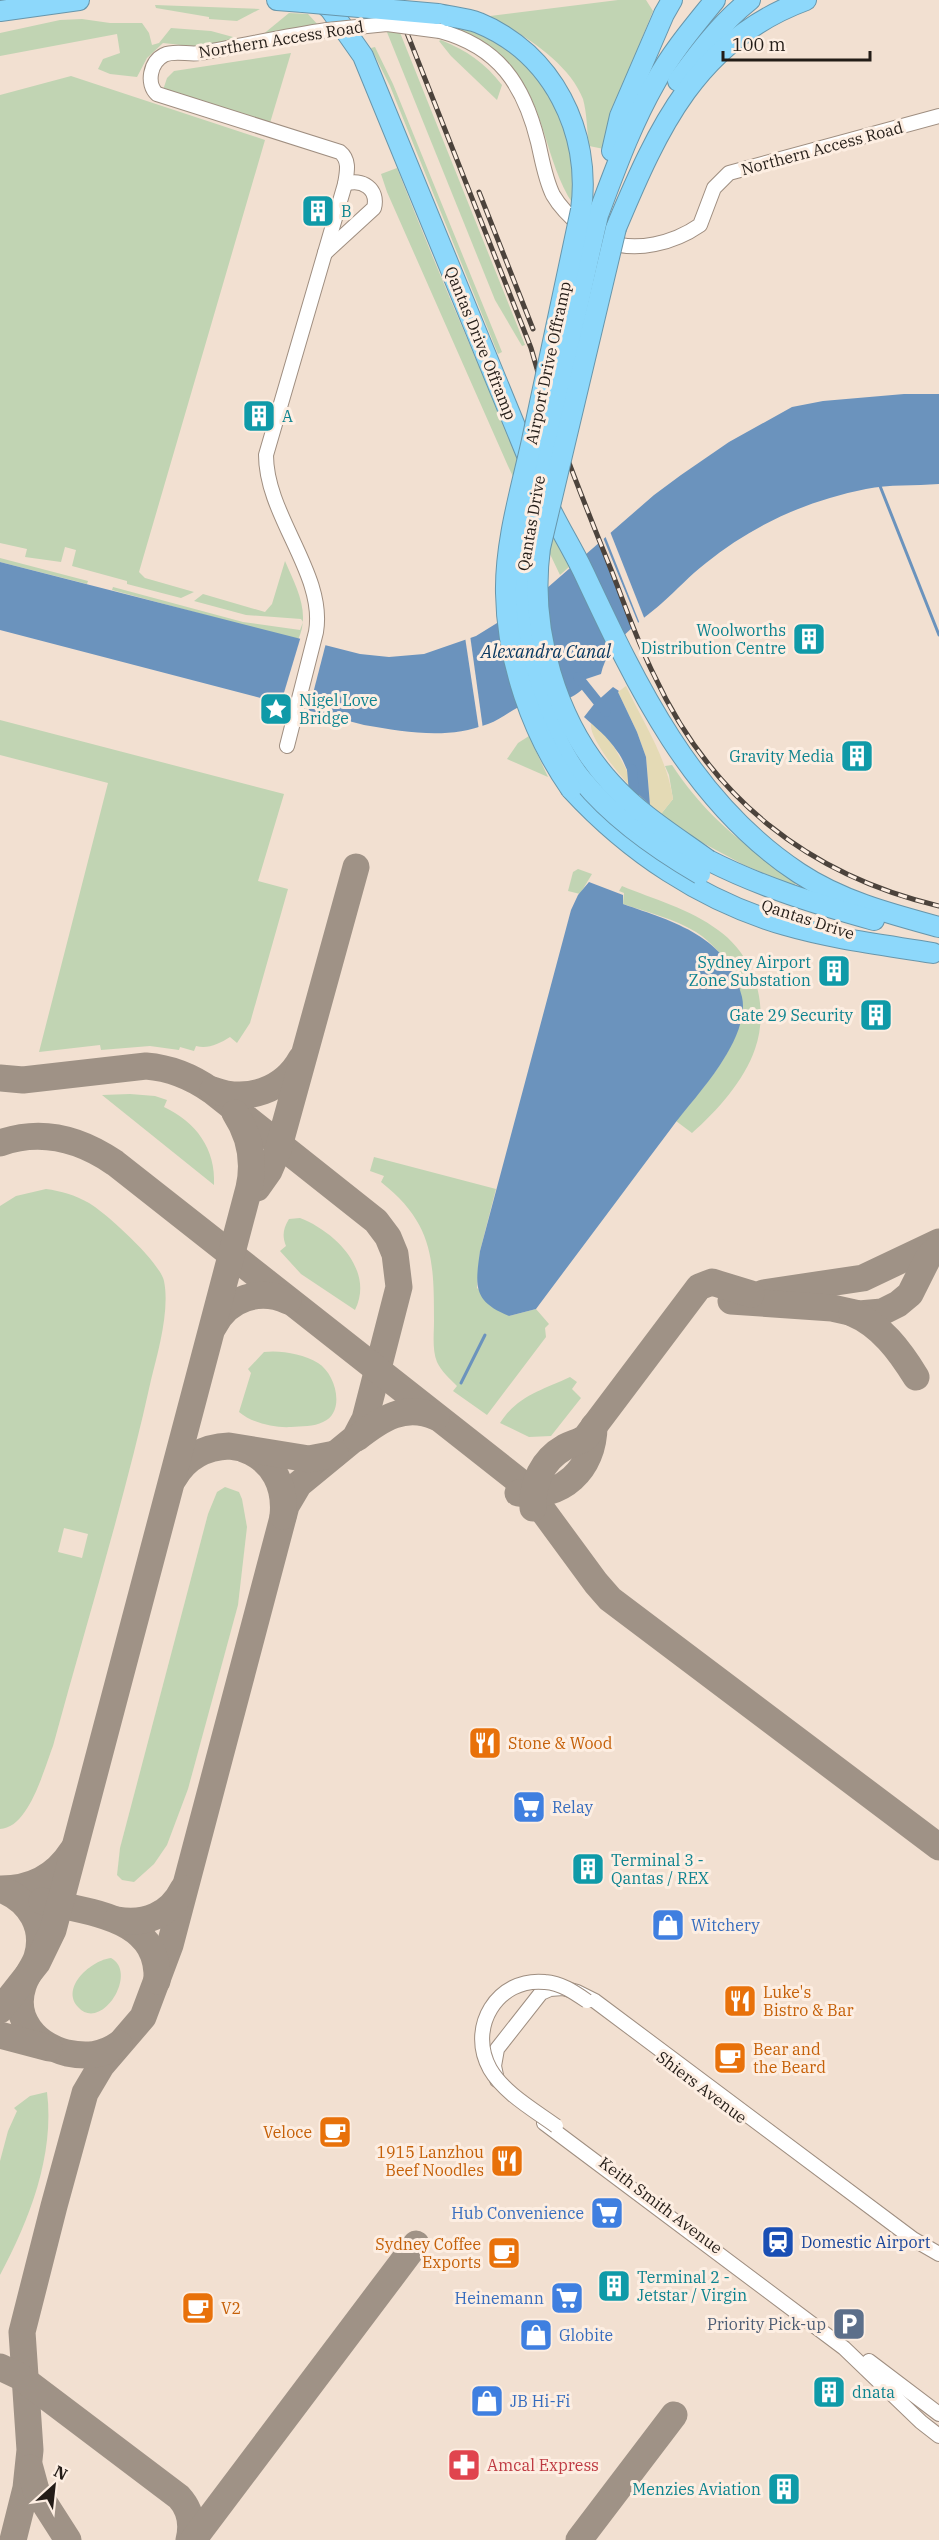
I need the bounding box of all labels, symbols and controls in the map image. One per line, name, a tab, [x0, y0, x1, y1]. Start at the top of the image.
street label: Northern Access Road	[197, 16, 365, 62]
scale bar	[723, 24, 870, 62]
text: 100 m	[732, 33, 786, 56]
street label: Northern Access Road	[739, 117, 905, 179]
building icon: B	[300, 193, 336, 229]
place label: B	[341, 201, 352, 221]
street label: Qantas Drive Offramp	[441, 263, 521, 423]
street label: Airport Drive Offramp	[521, 280, 575, 446]
building icon: A	[241, 398, 277, 434]
place label: A	[282, 406, 293, 426]
street label: Qantas Drive	[513, 474, 549, 572]
place label: Woolworths Distribution Centre	[641, 620, 786, 658]
building icon: Woolworths Distribution Centre	[791, 621, 827, 657]
water label: Alexandra Canal	[480, 640, 612, 663]
place label: Nigel Love Bridge	[299, 690, 378, 728]
place icon: Nigel Love Bridge	[258, 691, 294, 727]
building icon: Gravity Media	[839, 738, 875, 774]
place label: Gravity Media	[729, 746, 834, 766]
street label: Qantas Drive	[759, 895, 857, 943]
place label: Sydney Airport Zone Substation	[689, 952, 811, 990]
building icon: Sydney Airport Zone Substation	[816, 953, 852, 989]
building icon: Gate 29 Security	[858, 997, 894, 1033]
place label: Gate 29 Security	[729, 1005, 853, 1025]
restaurant icon: Stone & Wood	[467, 1725, 503, 1761]
place label: Stone & Wood	[508, 1733, 613, 1753]
supermarket icon: Relay	[511, 1789, 547, 1825]
place label: Relay	[552, 1797, 593, 1817]
place label: Terminal 3 - Qantas / REX	[611, 1850, 709, 1888]
building icon: Terminal 3 - Qantas / REX	[570, 1851, 606, 1887]
shop icon: Witchery	[650, 1907, 686, 1943]
place label: Witchery	[691, 1915, 760, 1935]
place label: Luke's Bistro & Bar	[763, 1982, 854, 2020]
restaurant icon: Luke's Bistro & Bar	[722, 1983, 758, 2019]
place label: Bear and the Beard	[753, 2039, 826, 2077]
cafe icon: Bear and the Beard	[712, 2040, 748, 2076]
street label: Shiers Avenue	[653, 2047, 751, 2127]
cafe icon: Veloce	[317, 2114, 353, 2150]
place label: Veloce	[263, 2122, 312, 2142]
place label: 1915 Lanzhou Beef Noodles	[376, 2142, 484, 2180]
restaurant icon: 1915 Lanzhou Beef Noodles	[489, 2143, 525, 2179]
street label: Keith Smith Avenue	[595, 2152, 727, 2258]
supermarket icon: Hub Convenience	[589, 2195, 625, 2231]
place label: Hub Convenience	[451, 2203, 584, 2223]
station icon: Domestic Airport	[760, 2224, 796, 2260]
place label: Domestic Airport	[801, 2232, 931, 2252]
place label: Sydney Coffee Exports	[375, 2234, 481, 2272]
cafe icon: Sydney Coffee Exports	[486, 2235, 522, 2271]
place label: Terminal 2 - Jetstar / Virgin	[637, 2267, 747, 2305]
building icon: Terminal 2 - Jetstar / Virgin	[596, 2268, 632, 2304]
supermarket icon: Heinemann	[549, 2280, 585, 2316]
place label: Heinemann	[455, 2288, 544, 2308]
cafe icon: V2	[180, 2290, 216, 2326]
place label: V2	[221, 2298, 241, 2318]
parking icon: Priority Pick-up	[831, 2306, 867, 2342]
place label: Priority Pick-up	[707, 2314, 826, 2334]
shop icon: Globite	[518, 2317, 554, 2353]
place label: Globite	[559, 2325, 613, 2345]
building icon: dnata	[811, 2374, 847, 2410]
place label: dnata	[852, 2382, 895, 2402]
shop icon: JB Hi-Fi	[469, 2383, 505, 2419]
place label: JB Hi-Fi	[510, 2391, 570, 2411]
pharmacy icon: Amcal Express	[446, 2447, 482, 2483]
place label: Amcal Express	[487, 2455, 599, 2475]
north arrow	[24, 2456, 84, 2516]
text: N	[51, 2461, 71, 2484]
building icon: Menzies Aviation	[766, 2471, 802, 2507]
place label: Menzies Aviation	[632, 2479, 761, 2499]

